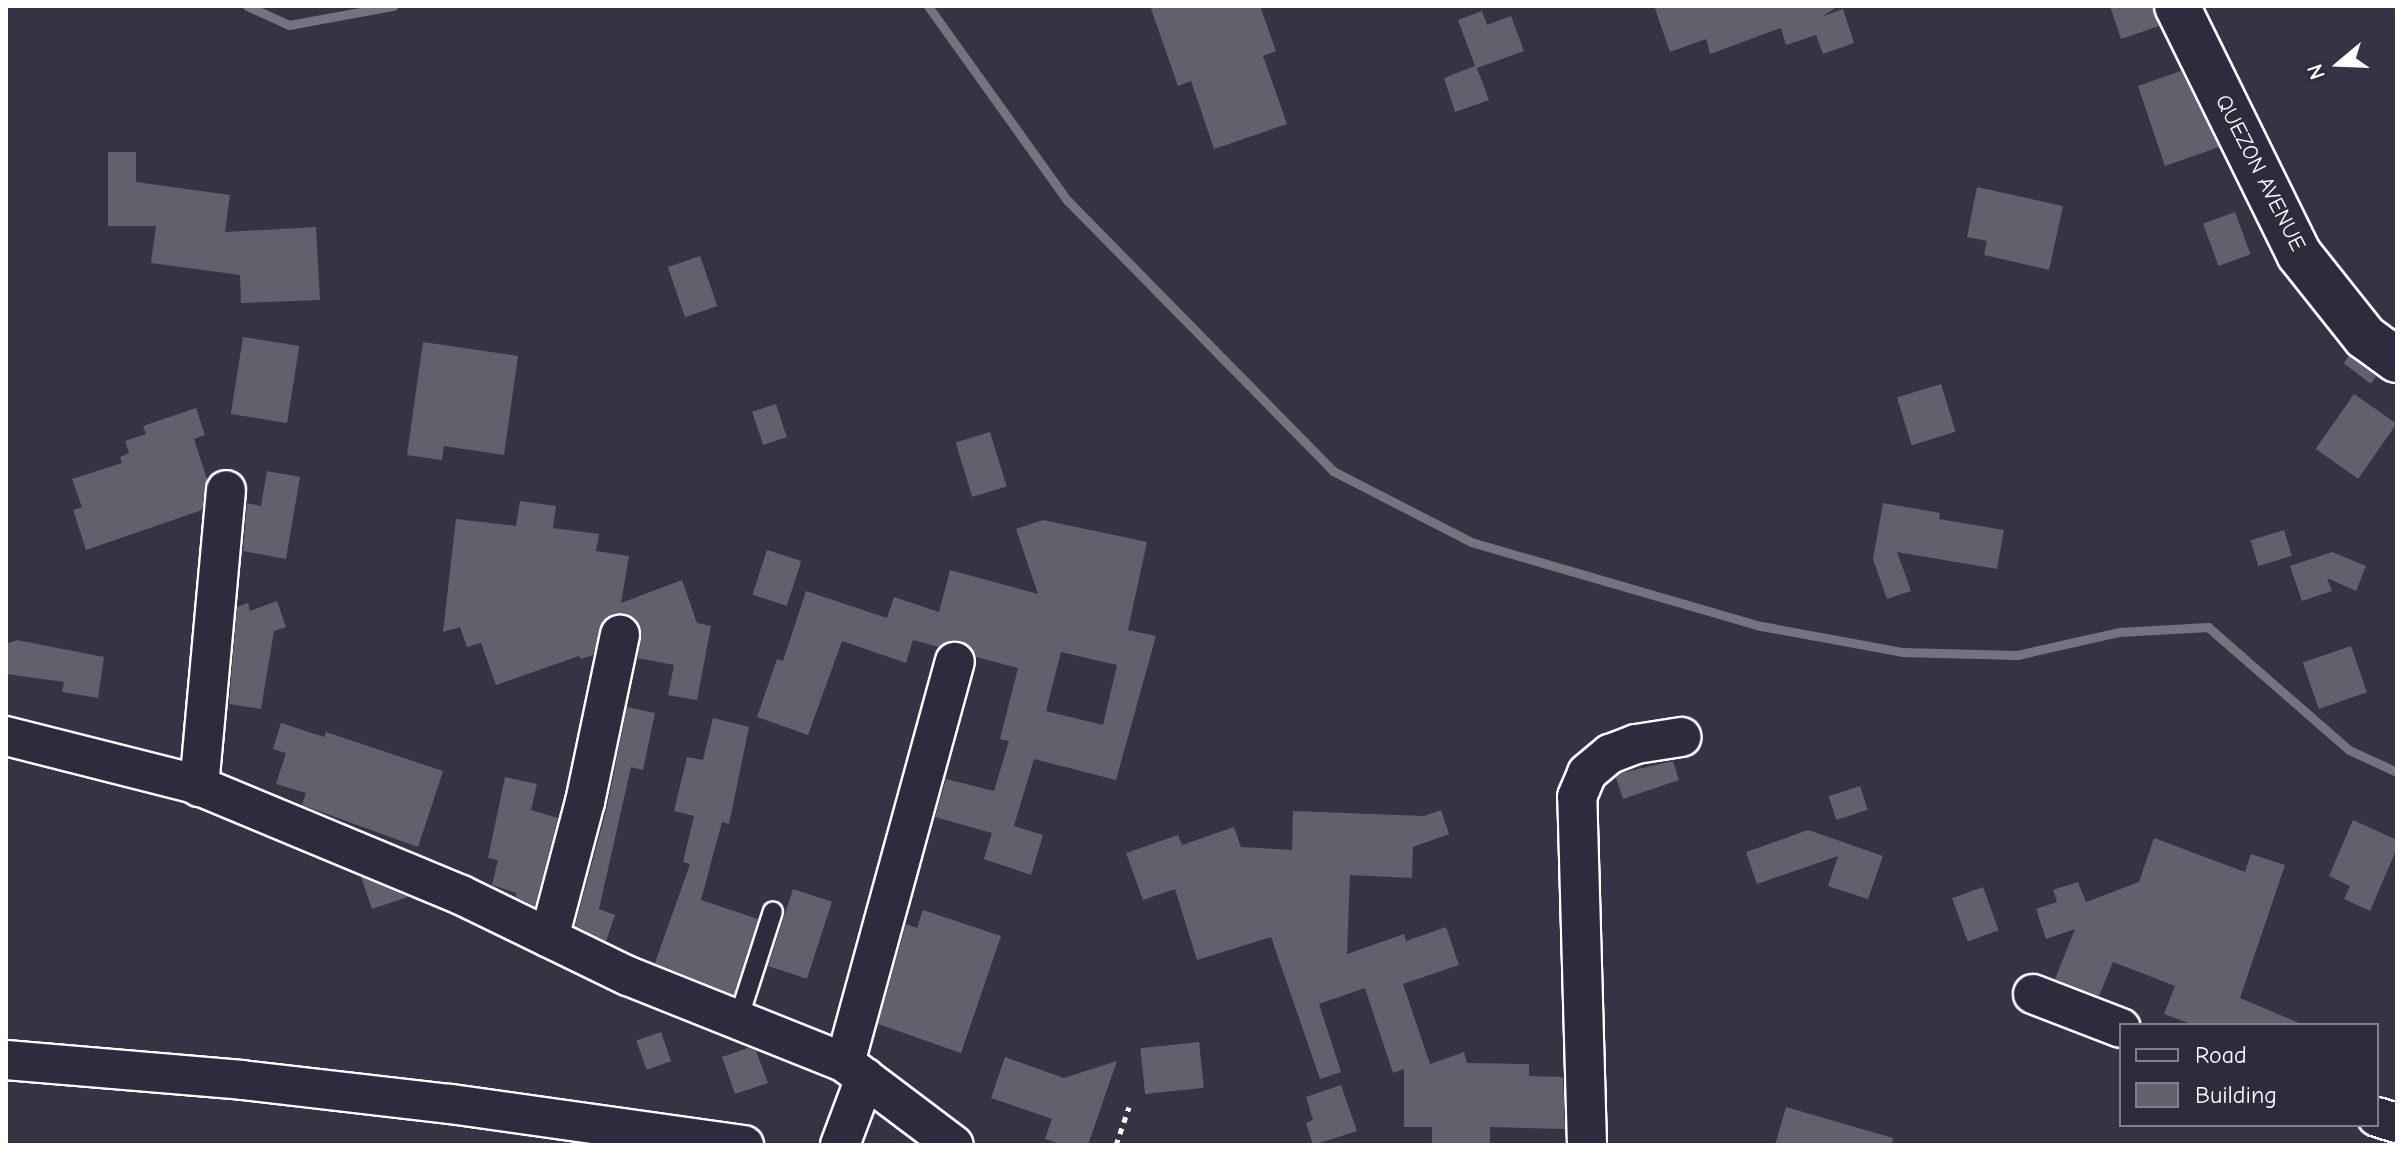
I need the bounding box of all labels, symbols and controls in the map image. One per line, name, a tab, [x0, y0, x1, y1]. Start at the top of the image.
north arrow	[2299, 24, 2379, 104]
text: N	[2302, 61, 2331, 83]
street label: QUEZON AVENUE	[2209, 90, 2311, 256]
legend	[2119, 1023, 2379, 1127]
text: Road	[2195, 1041, 2247, 1069]
text: Building	[2195, 1081, 2277, 1109]

